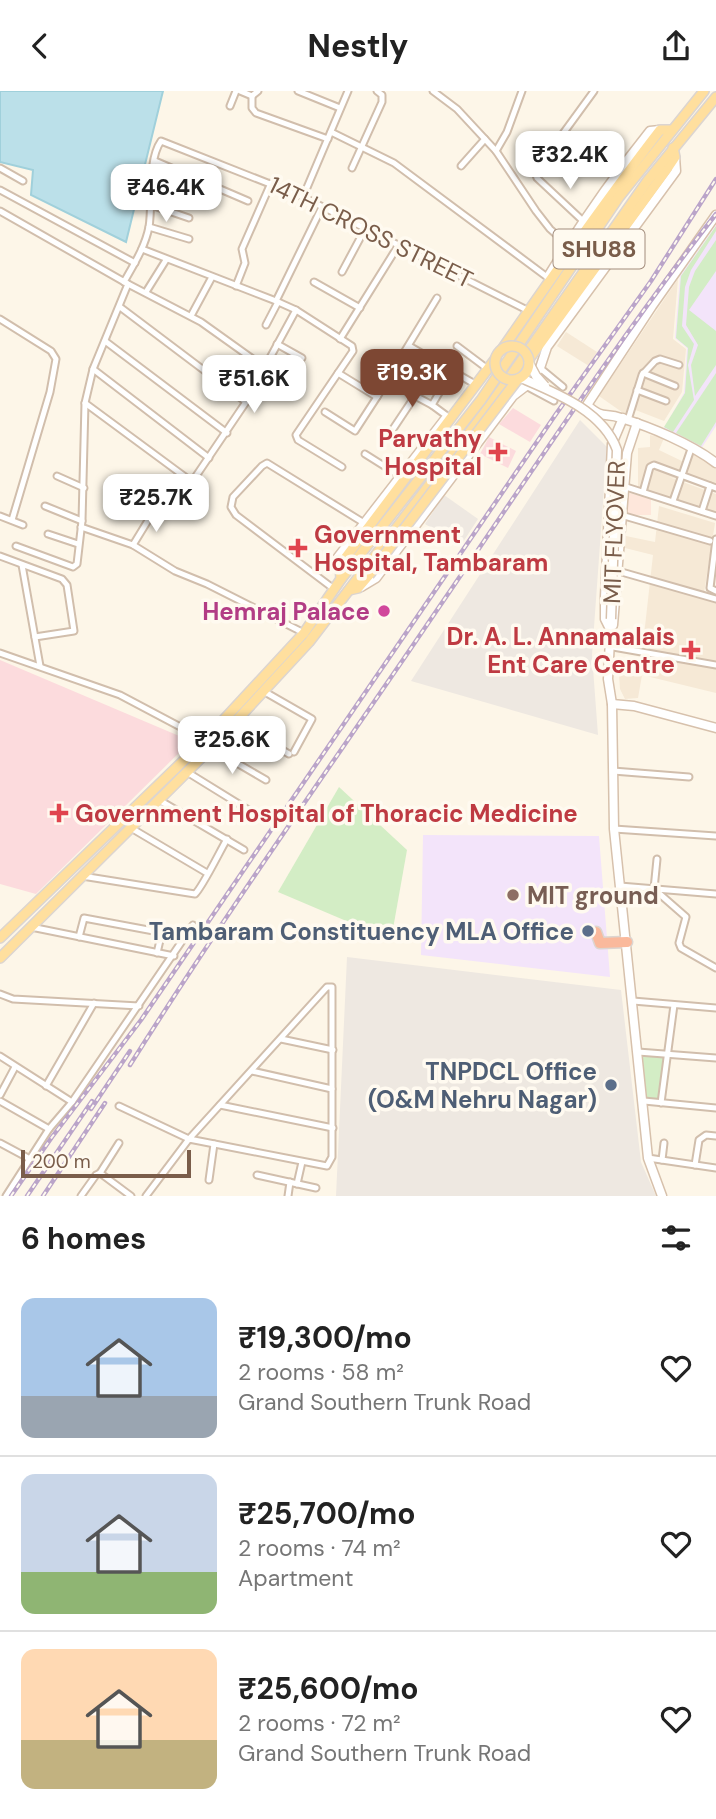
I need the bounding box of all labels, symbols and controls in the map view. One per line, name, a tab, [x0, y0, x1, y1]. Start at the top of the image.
text: Nestly	[308, 25, 408, 67]
icon: back	[21, 27, 59, 65]
icon: share	[657, 27, 695, 65]
pin: ₹32.4K	[513, 132, 627, 191]
text: ₹32.4K	[531, 139, 609, 169]
pin: ₹46.4K	[109, 165, 223, 224]
street label: 14TH CROSS STREET	[264, 169, 478, 295]
text: ₹46.4K	[127, 172, 205, 202]
road number: SHU88	[554, 230, 644, 269]
pin: ₹19.3K	[355, 349, 469, 409]
pin: ₹51.6K	[197, 355, 311, 415]
text: ₹19.3K	[376, 357, 448, 387]
text: ₹51.6K	[218, 363, 290, 393]
place label: Parvathy Hospital	[378, 423, 483, 482]
marker: Parvathy Hospital	[488, 442, 508, 462]
street label: MIT FLYOVER	[596, 460, 632, 604]
pin: ₹25.7K	[99, 475, 213, 534]
text: ₹25.7K	[119, 482, 193, 512]
place label: Government Hospital, Tambaram	[314, 519, 548, 578]
marker: Government Hospital, Tambaram	[288, 538, 308, 558]
place label: Hemraj Palace	[202, 596, 370, 627]
marker: Hemraj Palace	[376, 603, 392, 619]
place label: Dr. A. L. Annamalais Ent Care Centre	[447, 621, 675, 680]
marker: Dr. A. L. Annamalais Ent Care Centre	[681, 640, 701, 660]
pin: ₹25.6K	[175, 717, 289, 776]
text: ₹25.6K	[194, 724, 270, 754]
place label: Government Hospital of Thoracic Medicine	[75, 798, 578, 829]
marker: Government Hospital of Thoracic Medicine	[49, 803, 69, 823]
place label: MIT ground	[527, 880, 659, 911]
marker: MIT ground	[505, 887, 521, 903]
place label: Tambaram Constituency MLA Office	[149, 916, 574, 947]
marker: Tambaram Constituency MLA Office	[580, 923, 596, 939]
place label: TNPDCL Office (O&M Nehru Nagar)	[368, 1056, 597, 1115]
marker: TNPDCL Office (O&M Nehru Nagar)	[603, 1077, 619, 1093]
scale bar	[21, 1147, 191, 1179]
text: 200 m	[32, 1149, 91, 1174]
text: 6 homes	[21, 1219, 146, 1258]
icon: filters	[657, 1219, 695, 1257]
text: ₹19,300/mo	[238, 1318, 412, 1357]
icon: home	[77, 1326, 161, 1410]
icon: heart	[657, 1349, 695, 1387]
text: 2 rooms · 58 m²	[238, 1357, 404, 1387]
text: Grand Southern Trunk Road	[238, 1387, 531, 1417]
text: ₹25,700/mo	[238, 1494, 416, 1533]
icon: home	[77, 1502, 161, 1586]
icon: heart	[657, 1525, 695, 1563]
text: 2 rooms · 74 m²	[238, 1533, 401, 1563]
text: Apartment	[238, 1563, 353, 1593]
text: ₹25,600/mo	[238, 1669, 419, 1708]
icon: home	[77, 1677, 161, 1761]
icon: heart	[657, 1700, 695, 1738]
text: 2 rooms · 72 m²	[238, 1708, 401, 1738]
text: Grand Southern Trunk Road	[238, 1738, 531, 1768]

